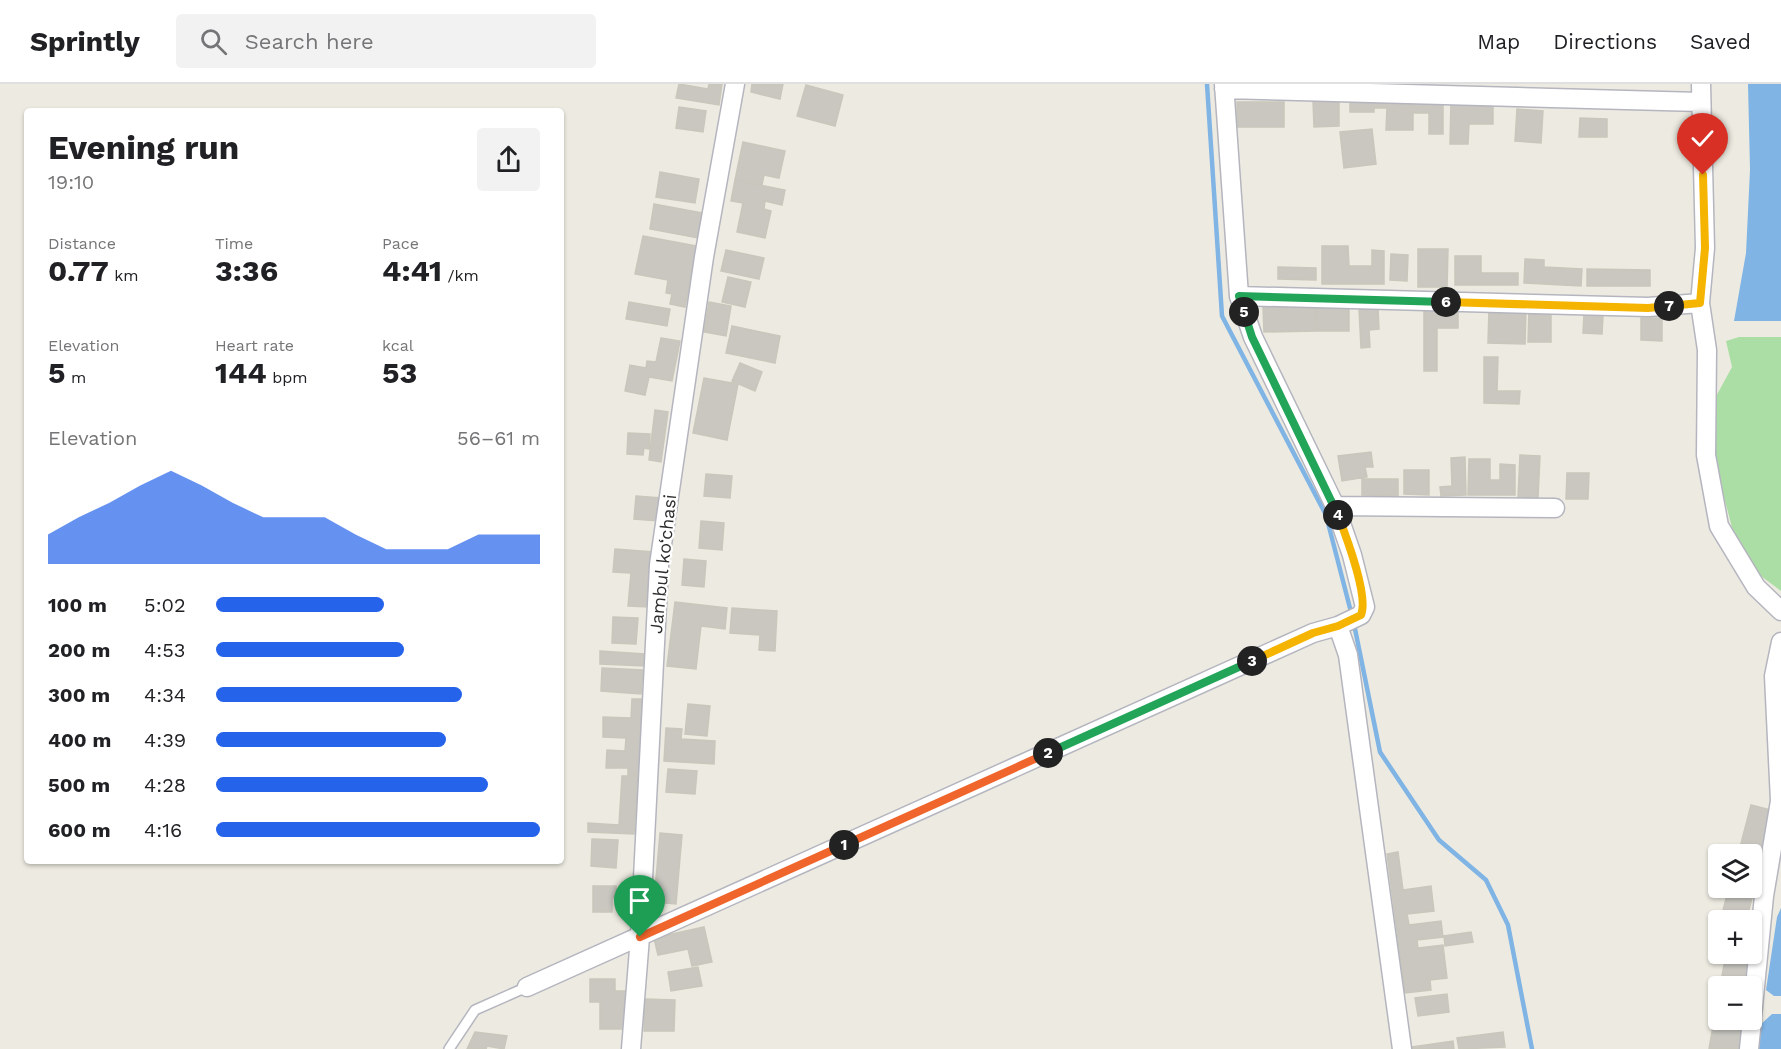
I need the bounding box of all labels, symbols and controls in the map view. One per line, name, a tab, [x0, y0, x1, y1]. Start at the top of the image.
search box	[176, 14, 596, 68]
text: Sprintly	[30, 25, 140, 58]
icon: search	[197, 25, 230, 58]
text: Search here	[245, 29, 374, 54]
text: Map	[1477, 29, 1520, 54]
text: Directions	[1553, 29, 1657, 54]
text: Saved	[1690, 29, 1751, 54]
pin	[1677, 113, 1728, 175]
icon: check	[1686, 122, 1719, 155]
text: Evening run	[48, 128, 239, 167]
button: share	[477, 128, 540, 191]
text: 19:10	[48, 170, 94, 194]
text: Distance	[48, 234, 116, 253]
text: Time	[215, 234, 253, 253]
text: Pace	[382, 234, 419, 253]
text: 0.77	[48, 253, 109, 288]
text: 3:36	[215, 253, 278, 288]
text: 4:41	[382, 253, 442, 288]
text: km	[109, 266, 139, 285]
text: /km	[442, 266, 479, 285]
pin: 6	[1431, 287, 1461, 317]
pin: 7	[1654, 291, 1684, 321]
text: 6	[1441, 292, 1451, 311]
text: 7	[1664, 296, 1674, 315]
pin: 5	[1229, 297, 1259, 327]
text: 5	[1239, 302, 1249, 321]
text: Elevation	[48, 336, 119, 355]
text: Heart rate	[215, 336, 294, 355]
text: kcal	[382, 336, 414, 355]
text: 5	[48, 355, 66, 390]
text: 144	[215, 355, 267, 390]
text: 53	[382, 355, 417, 390]
text: m	[66, 368, 86, 387]
text: bpm	[267, 368, 307, 387]
text: Elevation	[48, 426, 137, 450]
text: 56–61 m	[457, 426, 540, 450]
street label: Jambul ko‘chasi	[645, 493, 680, 635]
pin: 4	[1323, 500, 1353, 530]
text: 4	[1333, 505, 1343, 524]
text: 100 m	[48, 593, 107, 617]
text: 5:02	[144, 593, 186, 617]
text: 200 m	[48, 638, 110, 662]
text: 4:53	[144, 638, 185, 662]
pin: 3	[1237, 646, 1267, 676]
text: 3	[1247, 651, 1257, 670]
text: 300 m	[48, 683, 110, 707]
text: 4:34	[144, 683, 186, 707]
text: 400 m	[48, 728, 111, 752]
text: 4:39	[144, 728, 186, 752]
pin: 2	[1033, 738, 1063, 768]
text: 2	[1043, 743, 1053, 762]
text: 500 m	[48, 773, 110, 797]
text: 4:28	[144, 773, 186, 797]
text: 600 m	[48, 818, 111, 842]
text: 4:16	[144, 818, 182, 842]
pin: 1	[829, 830, 859, 860]
text: 1	[841, 835, 847, 854]
map controls	[1708, 844, 1762, 1030]
button: layers	[1708, 844, 1762, 898]
pin	[614, 875, 665, 937]
icon: arrive	[623, 884, 656, 917]
button: +	[1708, 910, 1762, 964]
button: −	[1708, 976, 1762, 1030]

